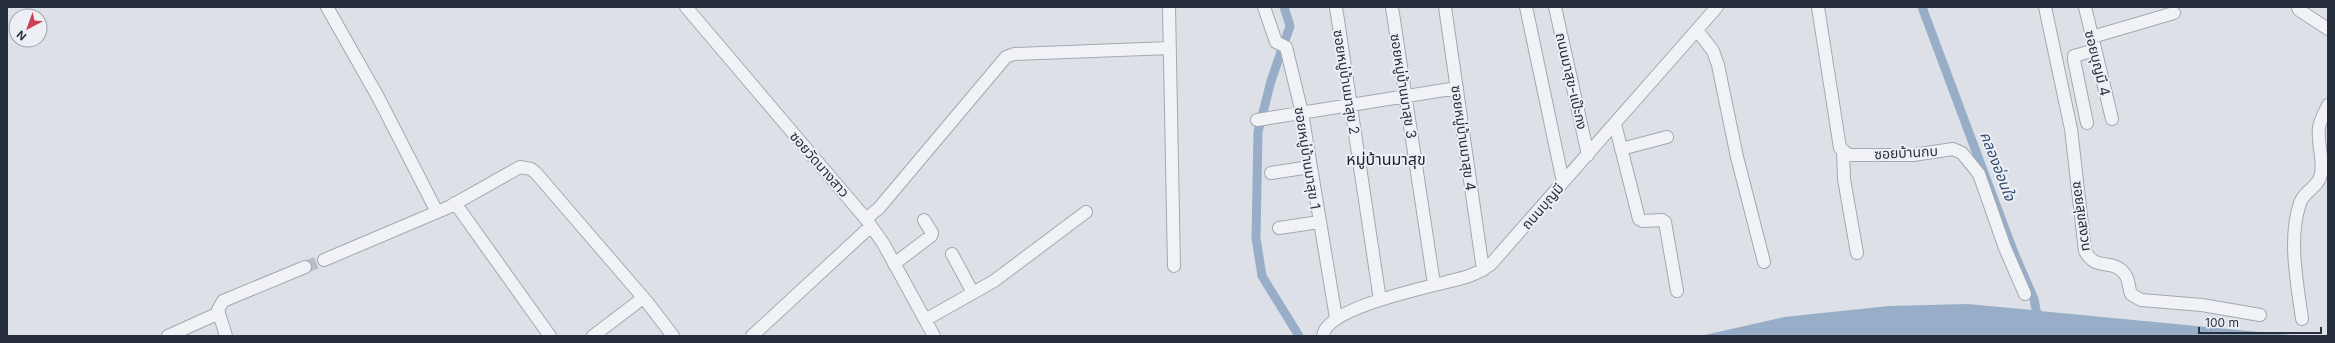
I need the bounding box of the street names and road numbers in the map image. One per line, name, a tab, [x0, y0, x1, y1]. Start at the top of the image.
street label: ซอยหมู่บ้านมาสุข 2	[1329, 28, 1364, 136]
street label: ซอยบุญมี 4	[2081, 28, 2114, 98]
street label: ถนนมาสุข-แป๊ะกง	[1552, 31, 1591, 131]
street label: ซอยหมู่บ้านมาสุข 3	[1386, 32, 1421, 140]
street label: ซอยหมู่บ้านมาสุข 4	[1447, 84, 1480, 192]
street label: ซอยหมู่บ้านมาสุข 1	[1291, 106, 1324, 210]
street label: ซอยวัดนางสาว	[787, 127, 853, 201]
street label: ซอยบ้านกบ	[1874, 142, 1938, 162]
street label: ถนนบุญมี	[1517, 180, 1567, 233]
street label: ซอยสุขสงวน	[2069, 180, 2096, 252]

